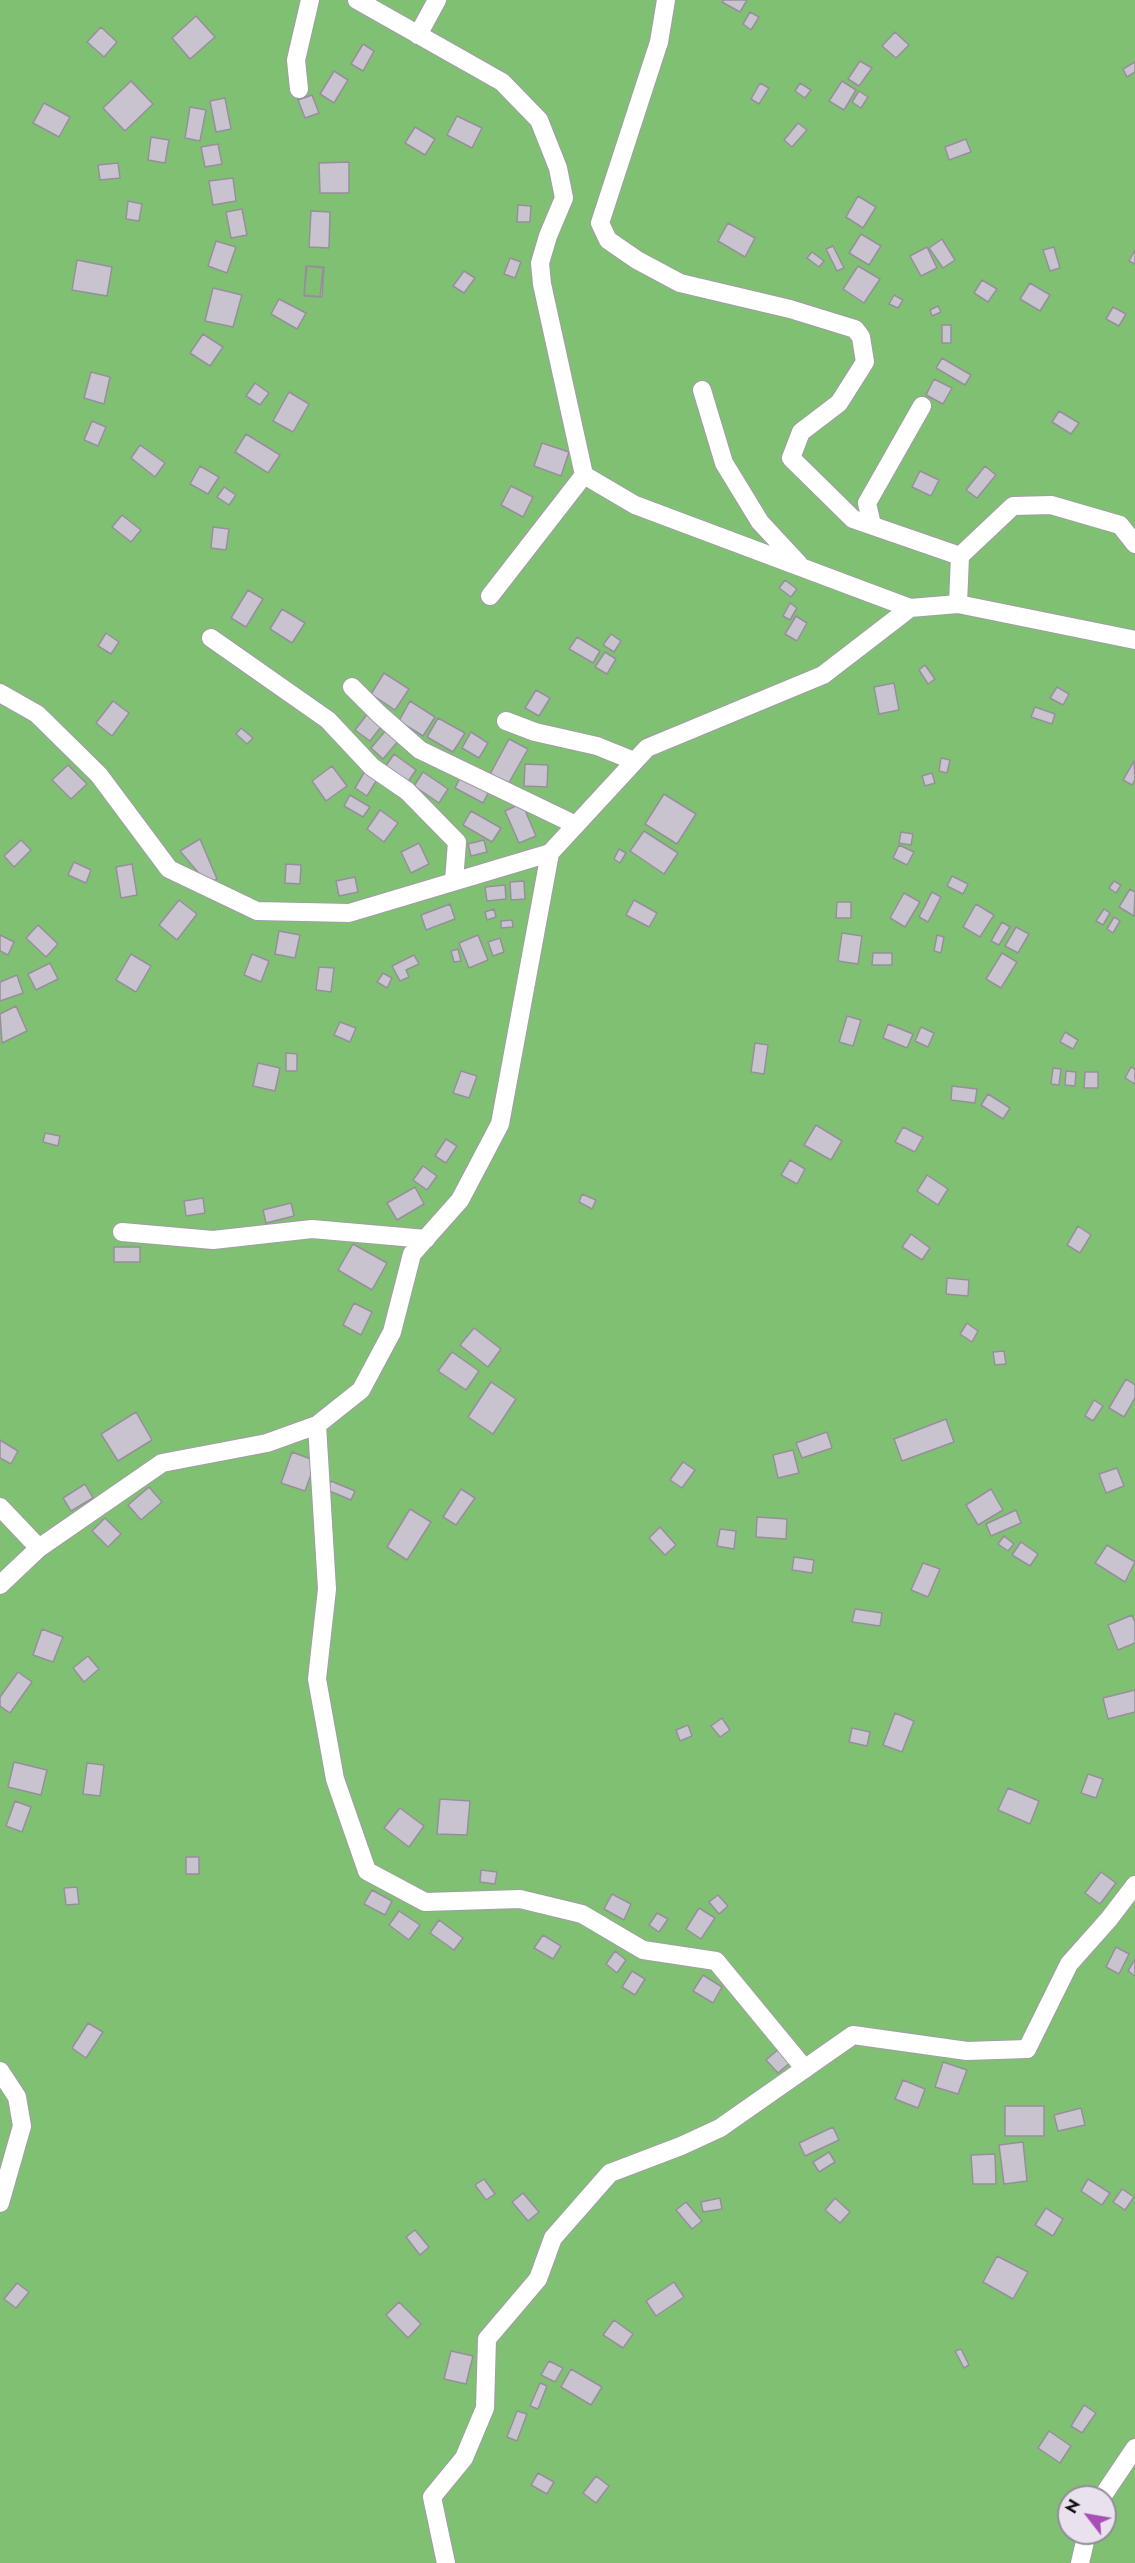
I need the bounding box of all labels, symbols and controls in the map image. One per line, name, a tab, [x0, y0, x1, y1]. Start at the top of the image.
north arrow	[1057, 2485, 1117, 2545]
text: N	[1060, 2495, 1086, 2518]

